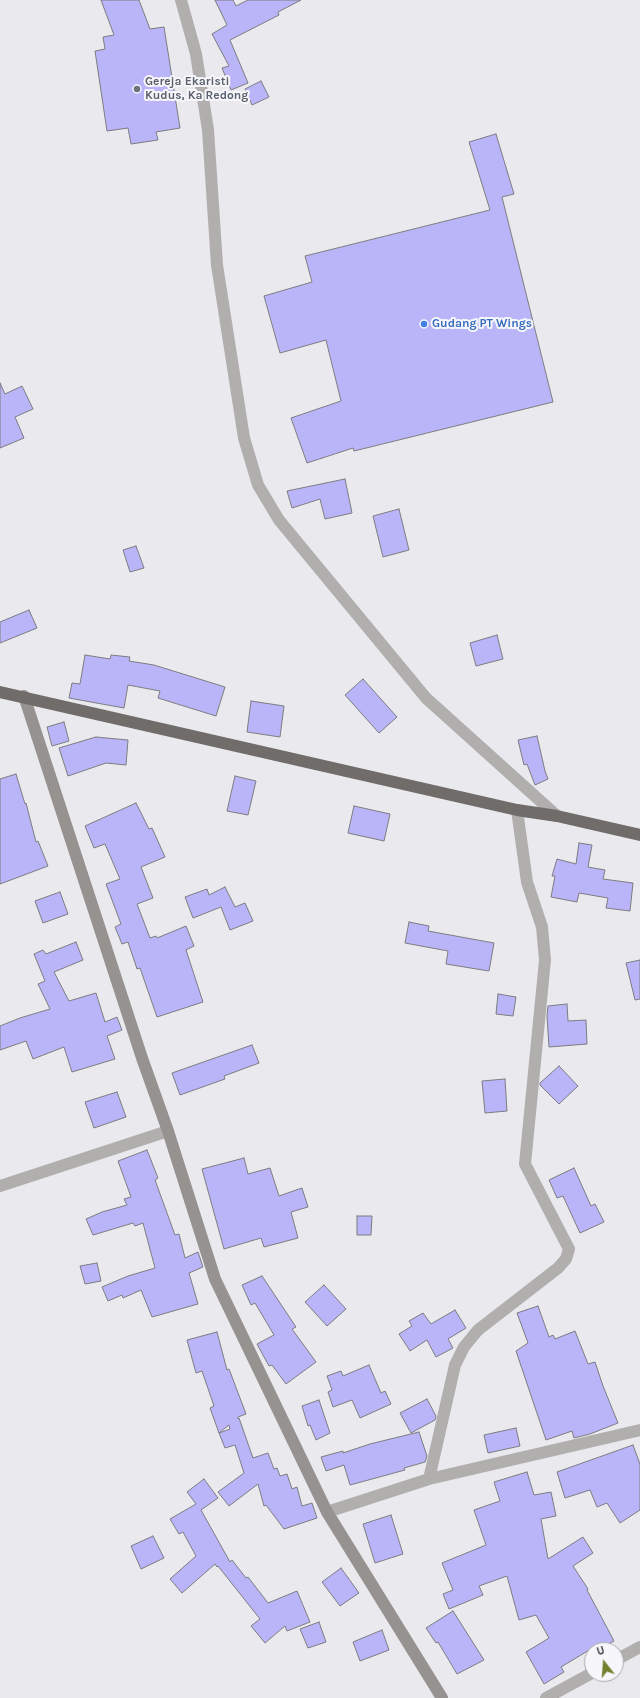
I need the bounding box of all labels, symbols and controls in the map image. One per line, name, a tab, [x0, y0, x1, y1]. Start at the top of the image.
place label: Gereja Ekaristi Kudus, Ka Redong	[145, 75, 248, 103]
marker: Gereja Ekaristi Kudus, Ka Redong	[132, 84, 142, 94]
place label: Gudang PT Wings	[432, 317, 532, 331]
marker: Gudang PT Wings	[419, 319, 429, 329]
north arrow	[584, 1642, 624, 1682]
text: U	[595, 1644, 606, 1658]

